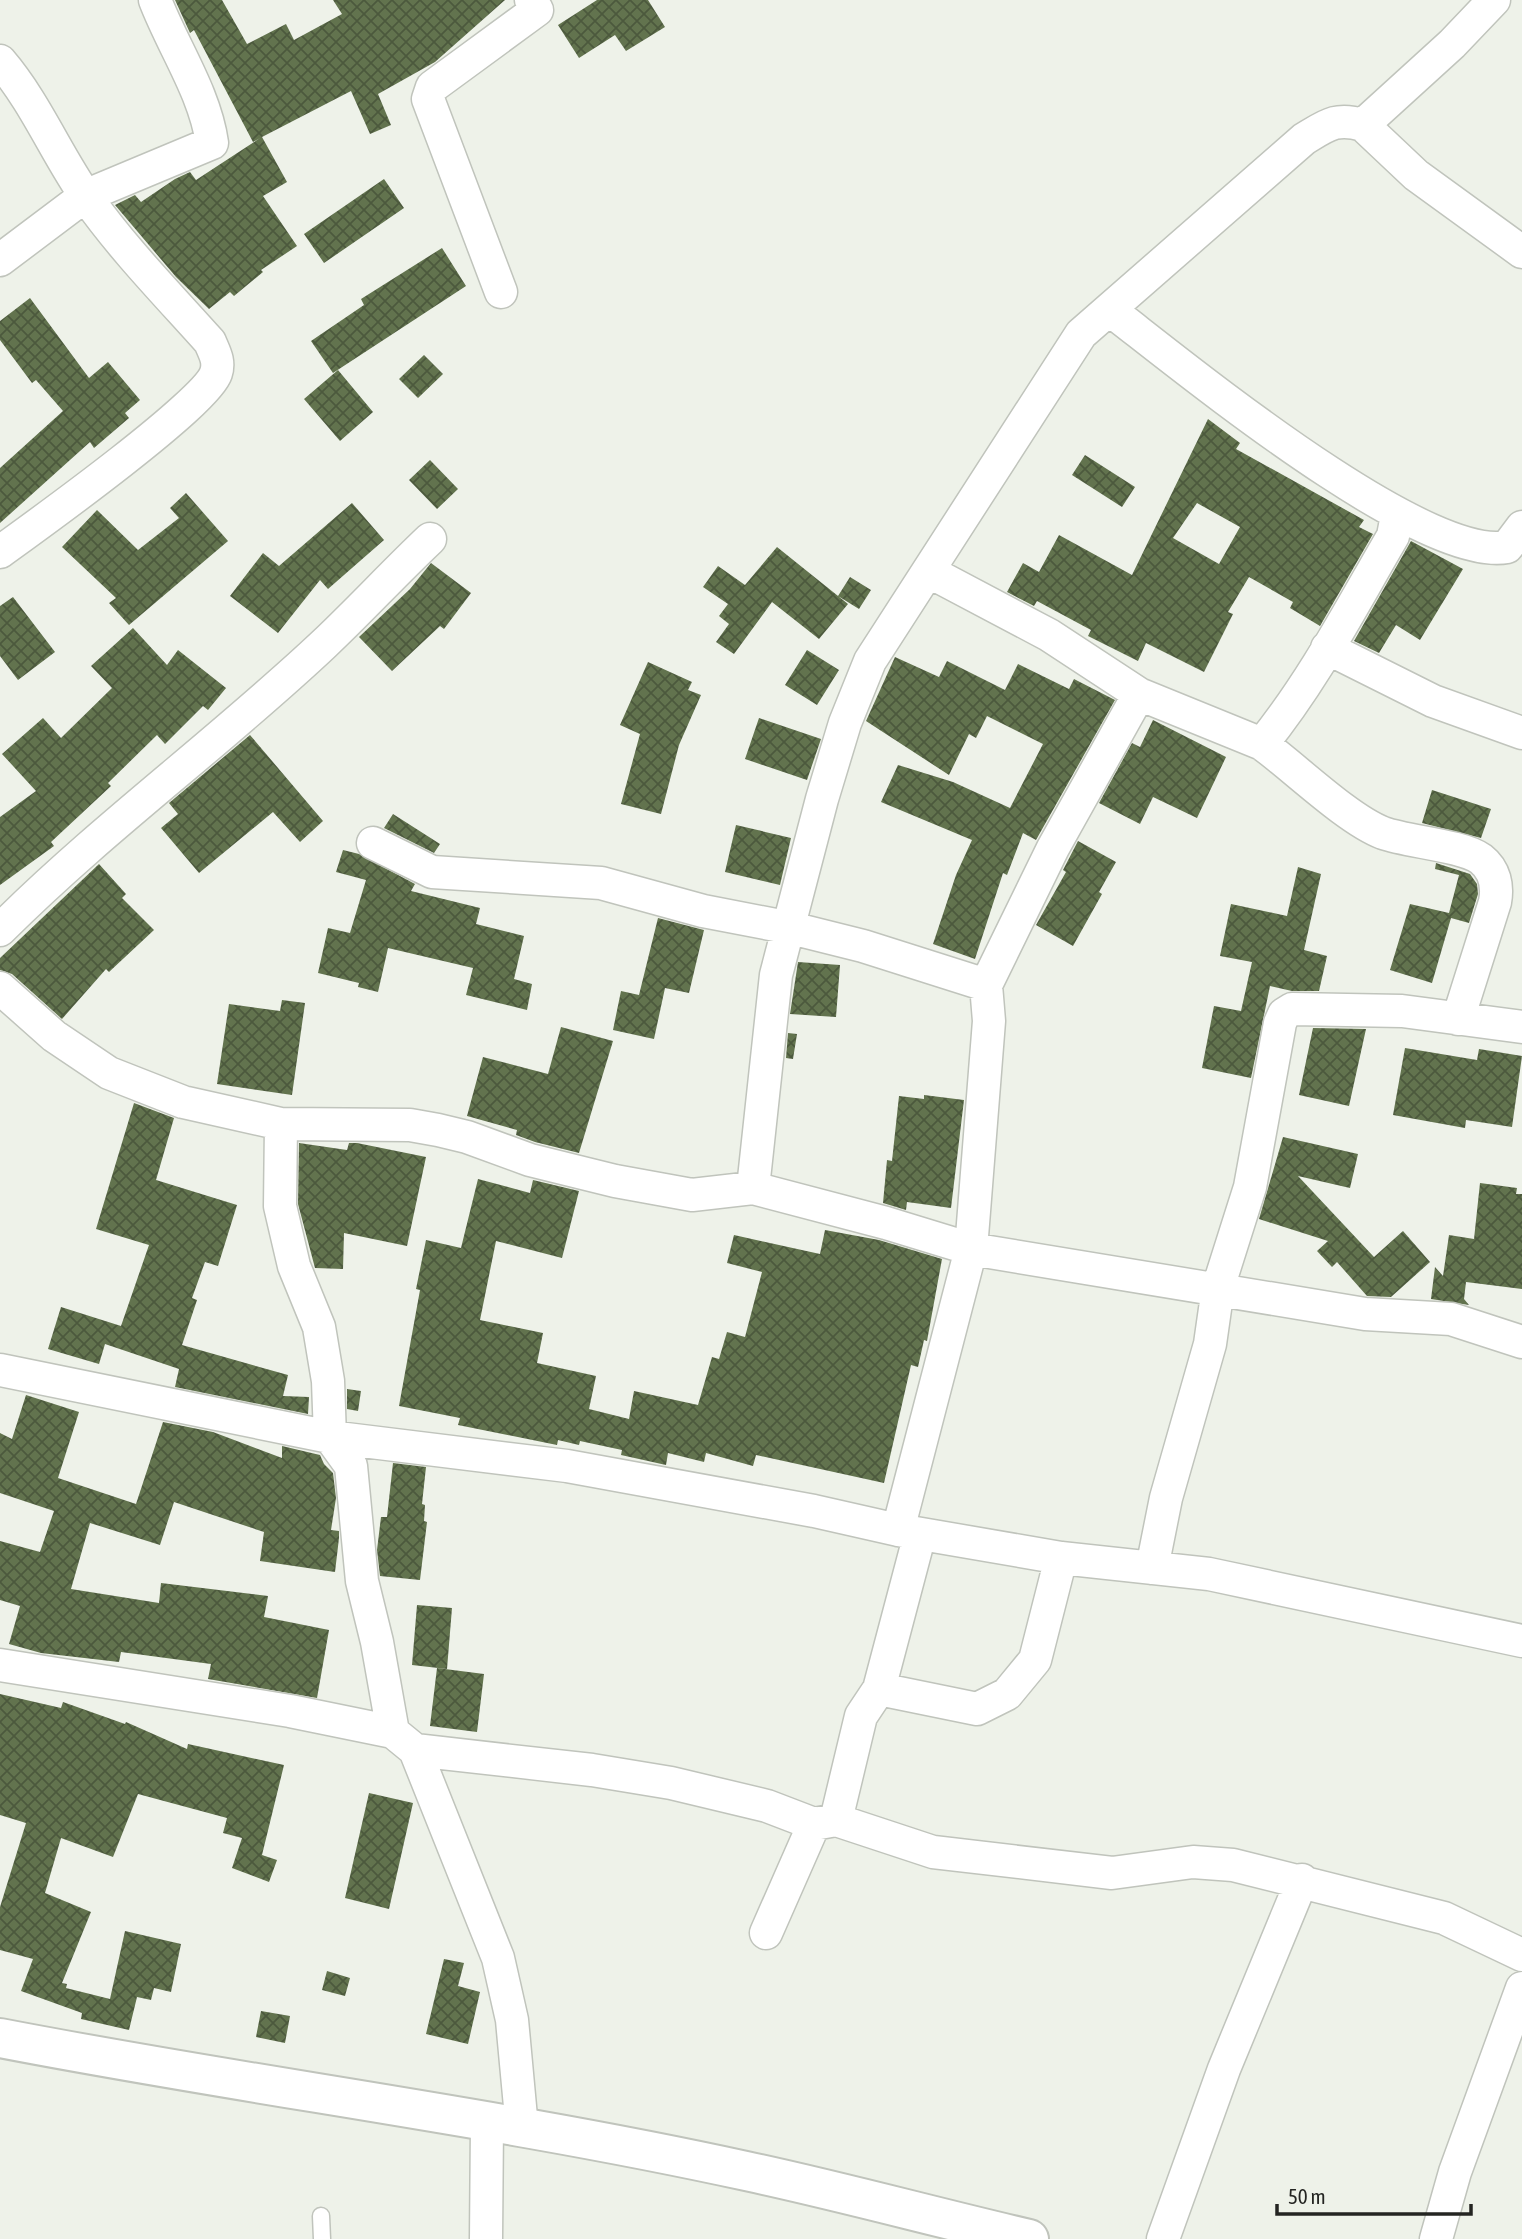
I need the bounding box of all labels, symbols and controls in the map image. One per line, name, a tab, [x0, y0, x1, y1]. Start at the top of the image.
scale bar	[1277, 2172, 1471, 2216]
text: 50 m	[1288, 2184, 1326, 2208]

